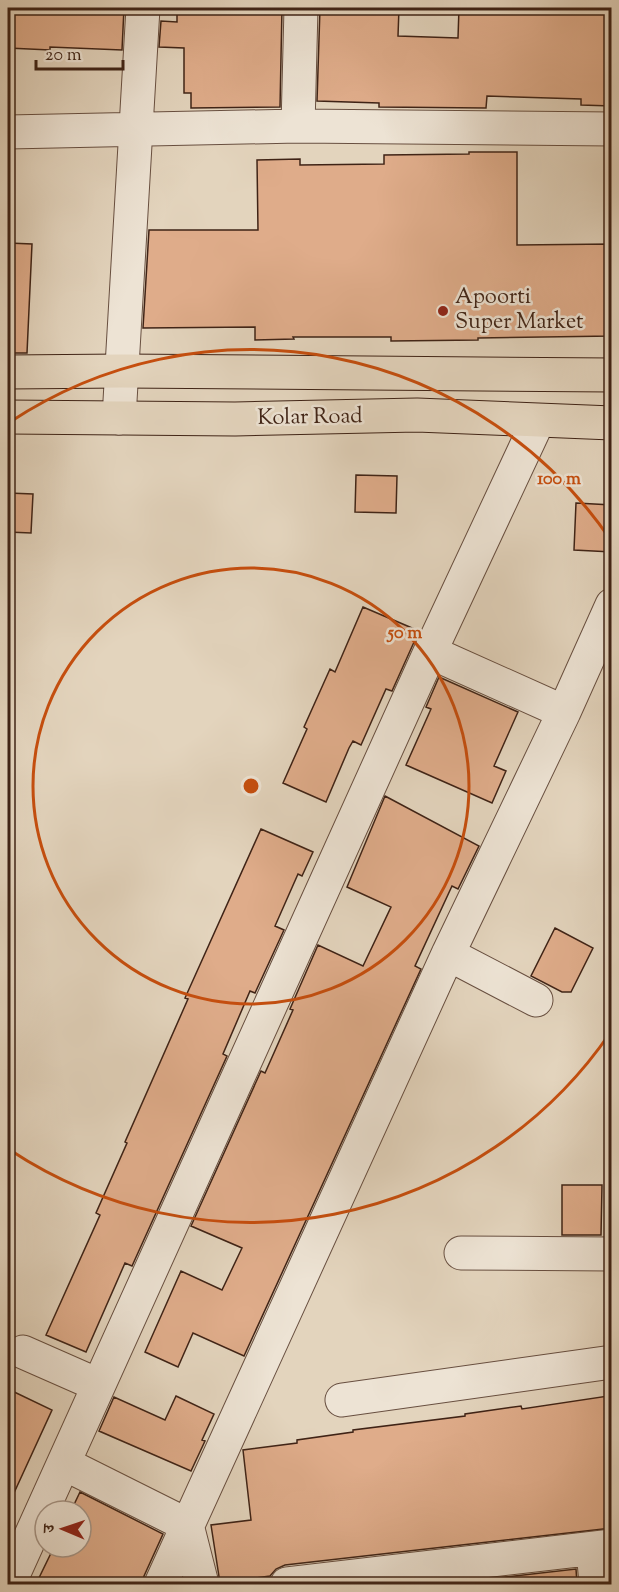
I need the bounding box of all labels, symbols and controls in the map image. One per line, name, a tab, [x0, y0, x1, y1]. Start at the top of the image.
scale bar	[36, 33, 123, 71]
text: 20 m	[45, 43, 82, 69]
place label: Apoorti Super Market	[455, 282, 584, 339]
marker: Apoorti Super Market	[436, 304, 450, 318]
street label: Kolar Road	[257, 401, 363, 435]
text: 100 m	[537, 467, 581, 493]
text: 50 m	[386, 621, 422, 647]
centre of rings	[241, 776, 261, 796]
north arrow	[33, 1499, 93, 1559]
text: उ	[39, 1522, 62, 1534]

